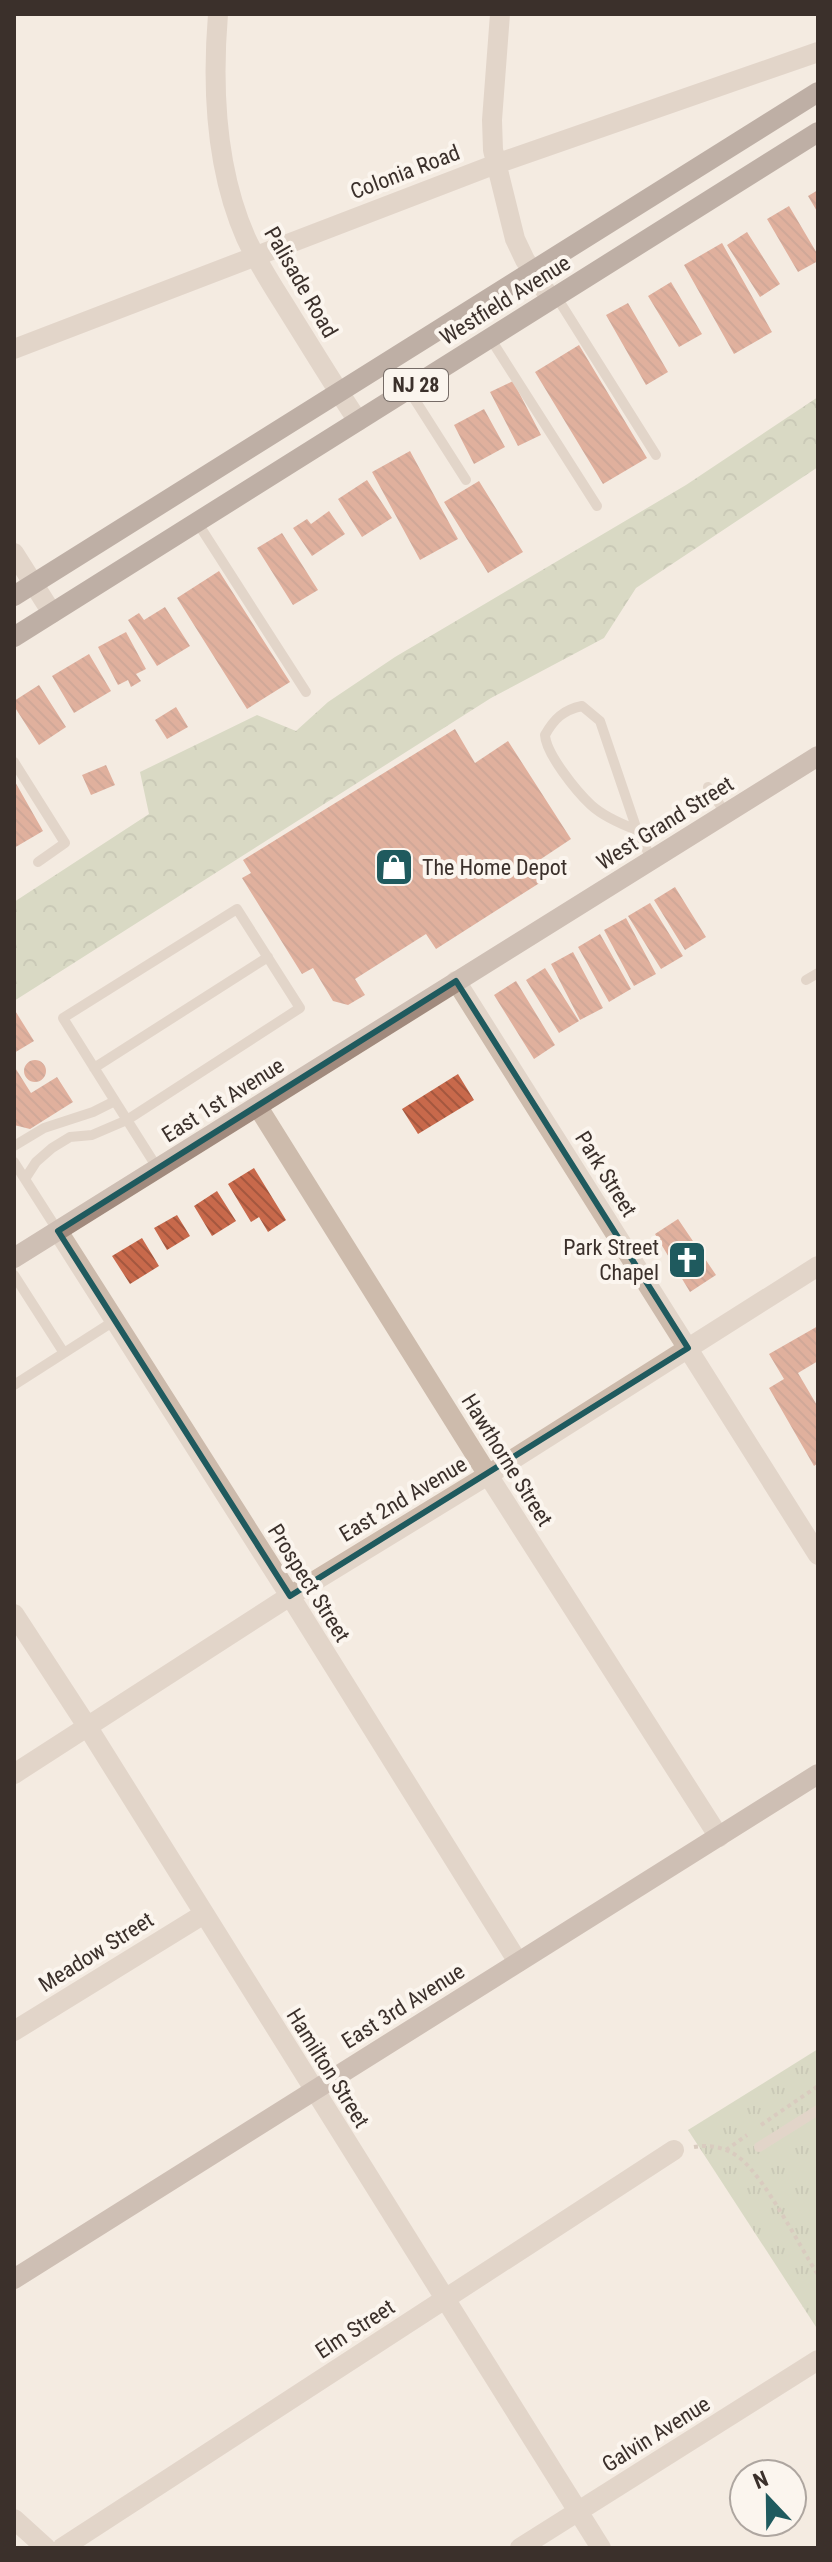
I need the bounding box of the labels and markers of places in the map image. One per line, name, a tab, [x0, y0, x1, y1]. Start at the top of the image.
shop icon: The Home Depot	[373, 846, 415, 888]
place label: The Home Depot	[422, 855, 567, 880]
place label: Park Street Chapel	[563, 1235, 659, 1285]
church icon: Park Street Chapel	[666, 1239, 708, 1281]

